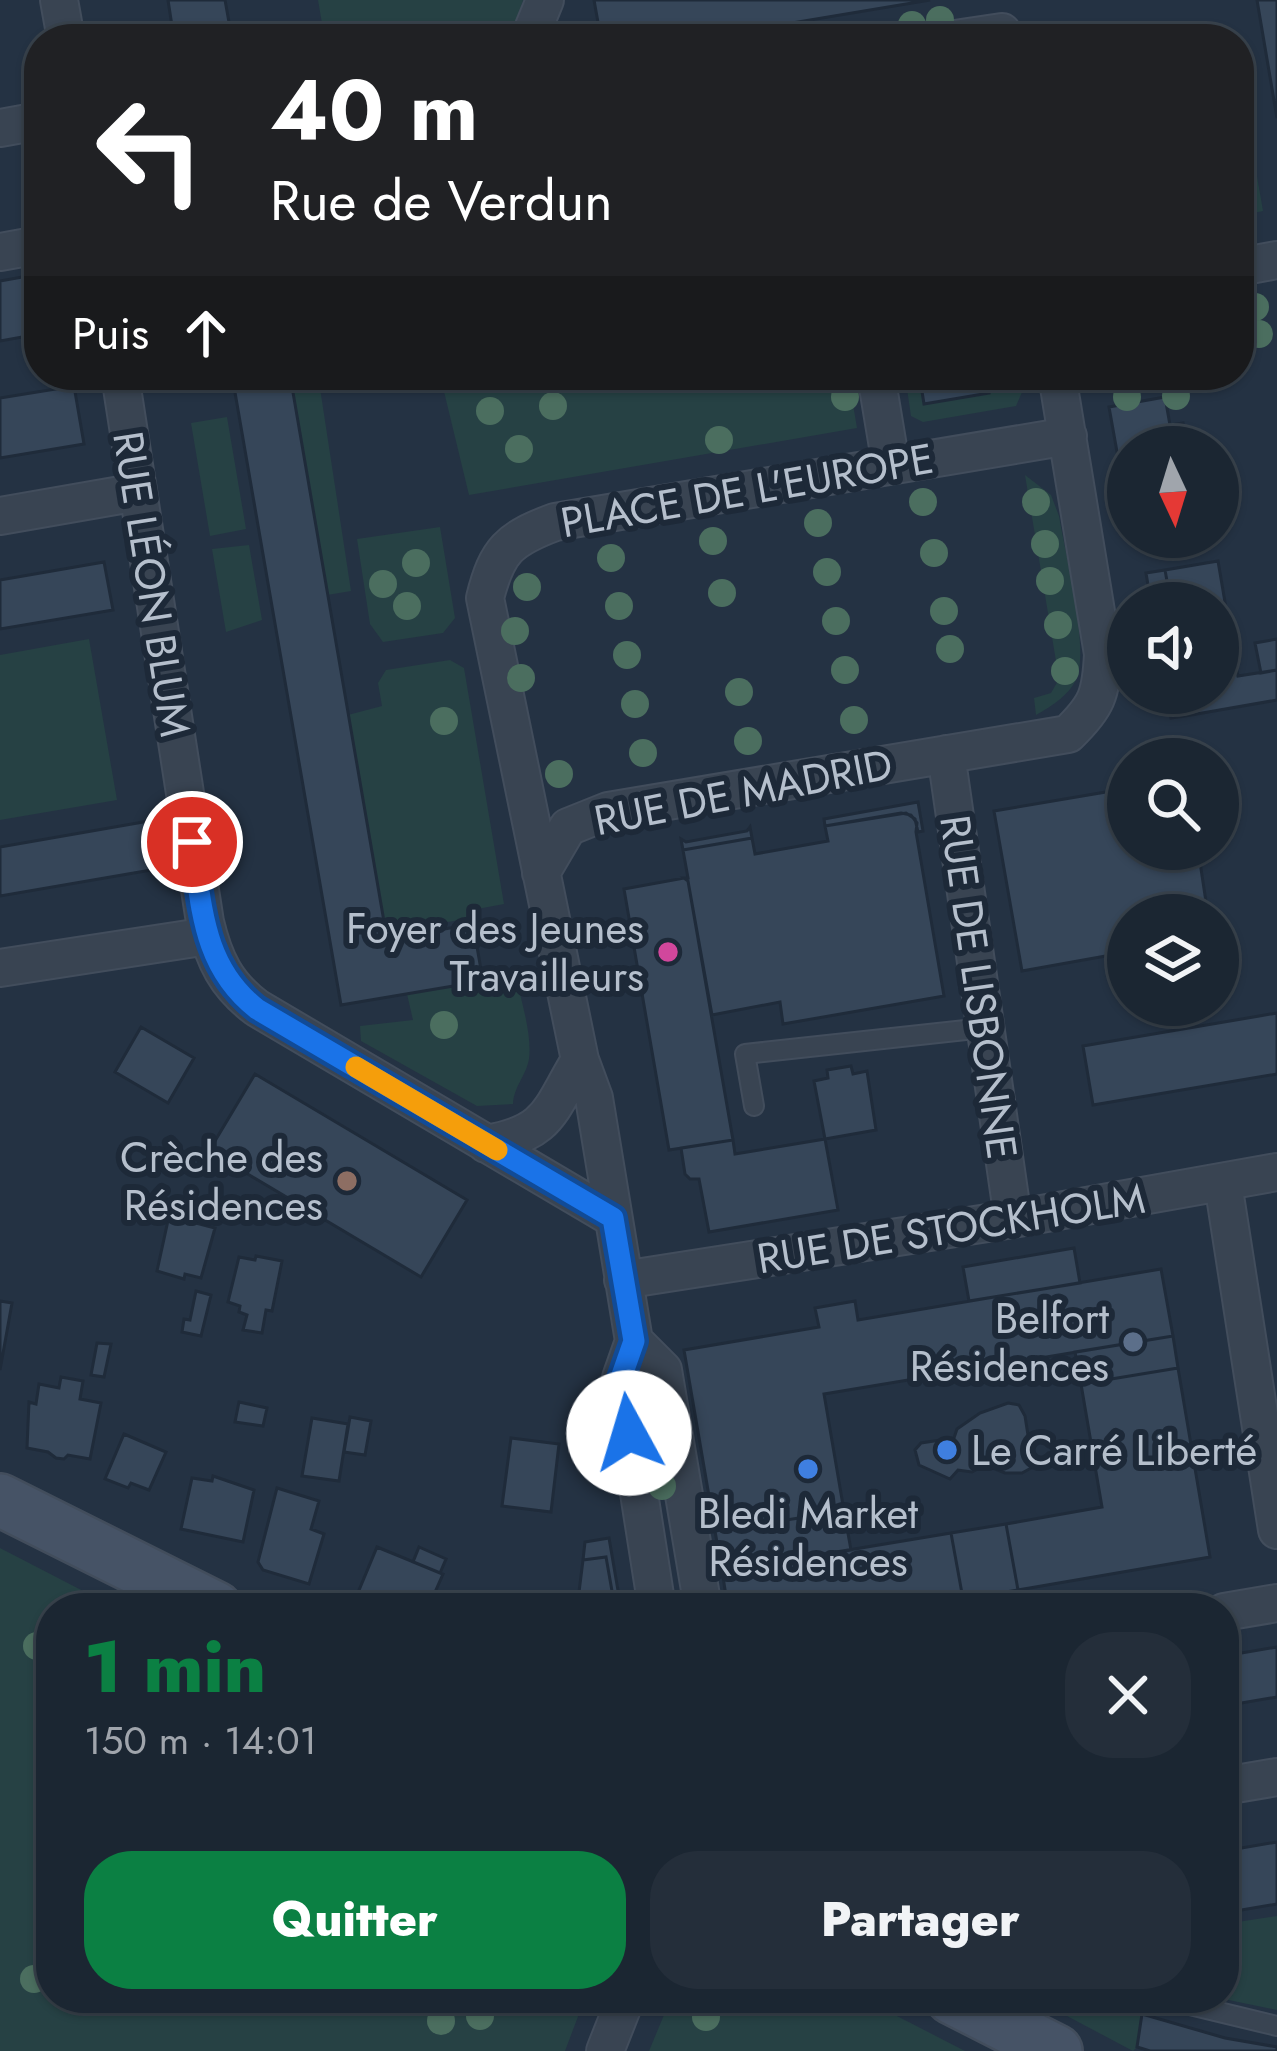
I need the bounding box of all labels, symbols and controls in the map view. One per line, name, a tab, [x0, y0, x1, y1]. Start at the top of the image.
text: 40 m	[270, 50, 478, 172]
icon: left	[72, 72, 228, 228]
text: Rue de Verdun	[270, 162, 613, 240]
icon: ahead	[173, 300, 239, 366]
text: Puis	[72, 301, 149, 366]
north arrow	[1107, 426, 1239, 558]
map controls	[1107, 426, 1239, 1026]
street label: RUE LÉON BLUM	[97, 427, 206, 741]
street label: PLACE DE L'EUROPE	[556, 428, 938, 553]
button: sound	[1107, 582, 1239, 714]
street label: RUE DE MADRID	[589, 734, 897, 851]
button: search	[1107, 738, 1239, 870]
pin	[141, 791, 243, 893]
icon: arrive	[159, 809, 225, 875]
street label: RUE DE LISBONNE	[924, 811, 1033, 1163]
button: layers	[1107, 894, 1239, 1026]
place label: Foyer des Jeunes Travailleurs	[346, 898, 644, 1007]
marker: Foyer des Jeunes Travailleurs	[655, 939, 681, 965]
place label: Crèche des Résidences	[120, 1127, 323, 1236]
marker: Crèche des Résidences	[334, 1168, 360, 1194]
street label: RUE DE STOCKHOLM	[753, 1168, 1149, 1289]
place label: Belfort Résidences	[910, 1288, 1109, 1397]
marker: Belfort Résidences	[1120, 1329, 1146, 1355]
position arrow	[566, 1370, 692, 1496]
place label: Le Carré Liberté	[971, 1420, 1257, 1481]
marker: Le Carré Liberté	[934, 1437, 960, 1463]
marker: Bledi Market Résidences	[795, 1456, 821, 1482]
place label: Bledi Market Résidences	[698, 1483, 918, 1592]
text: 1 min	[84, 1615, 266, 1719]
button: close	[1065, 1632, 1191, 1758]
text: 150 m · 14:01	[84, 1712, 317, 1769]
button: Quitter	[84, 1851, 626, 1989]
button: Partager	[650, 1851, 1191, 1989]

